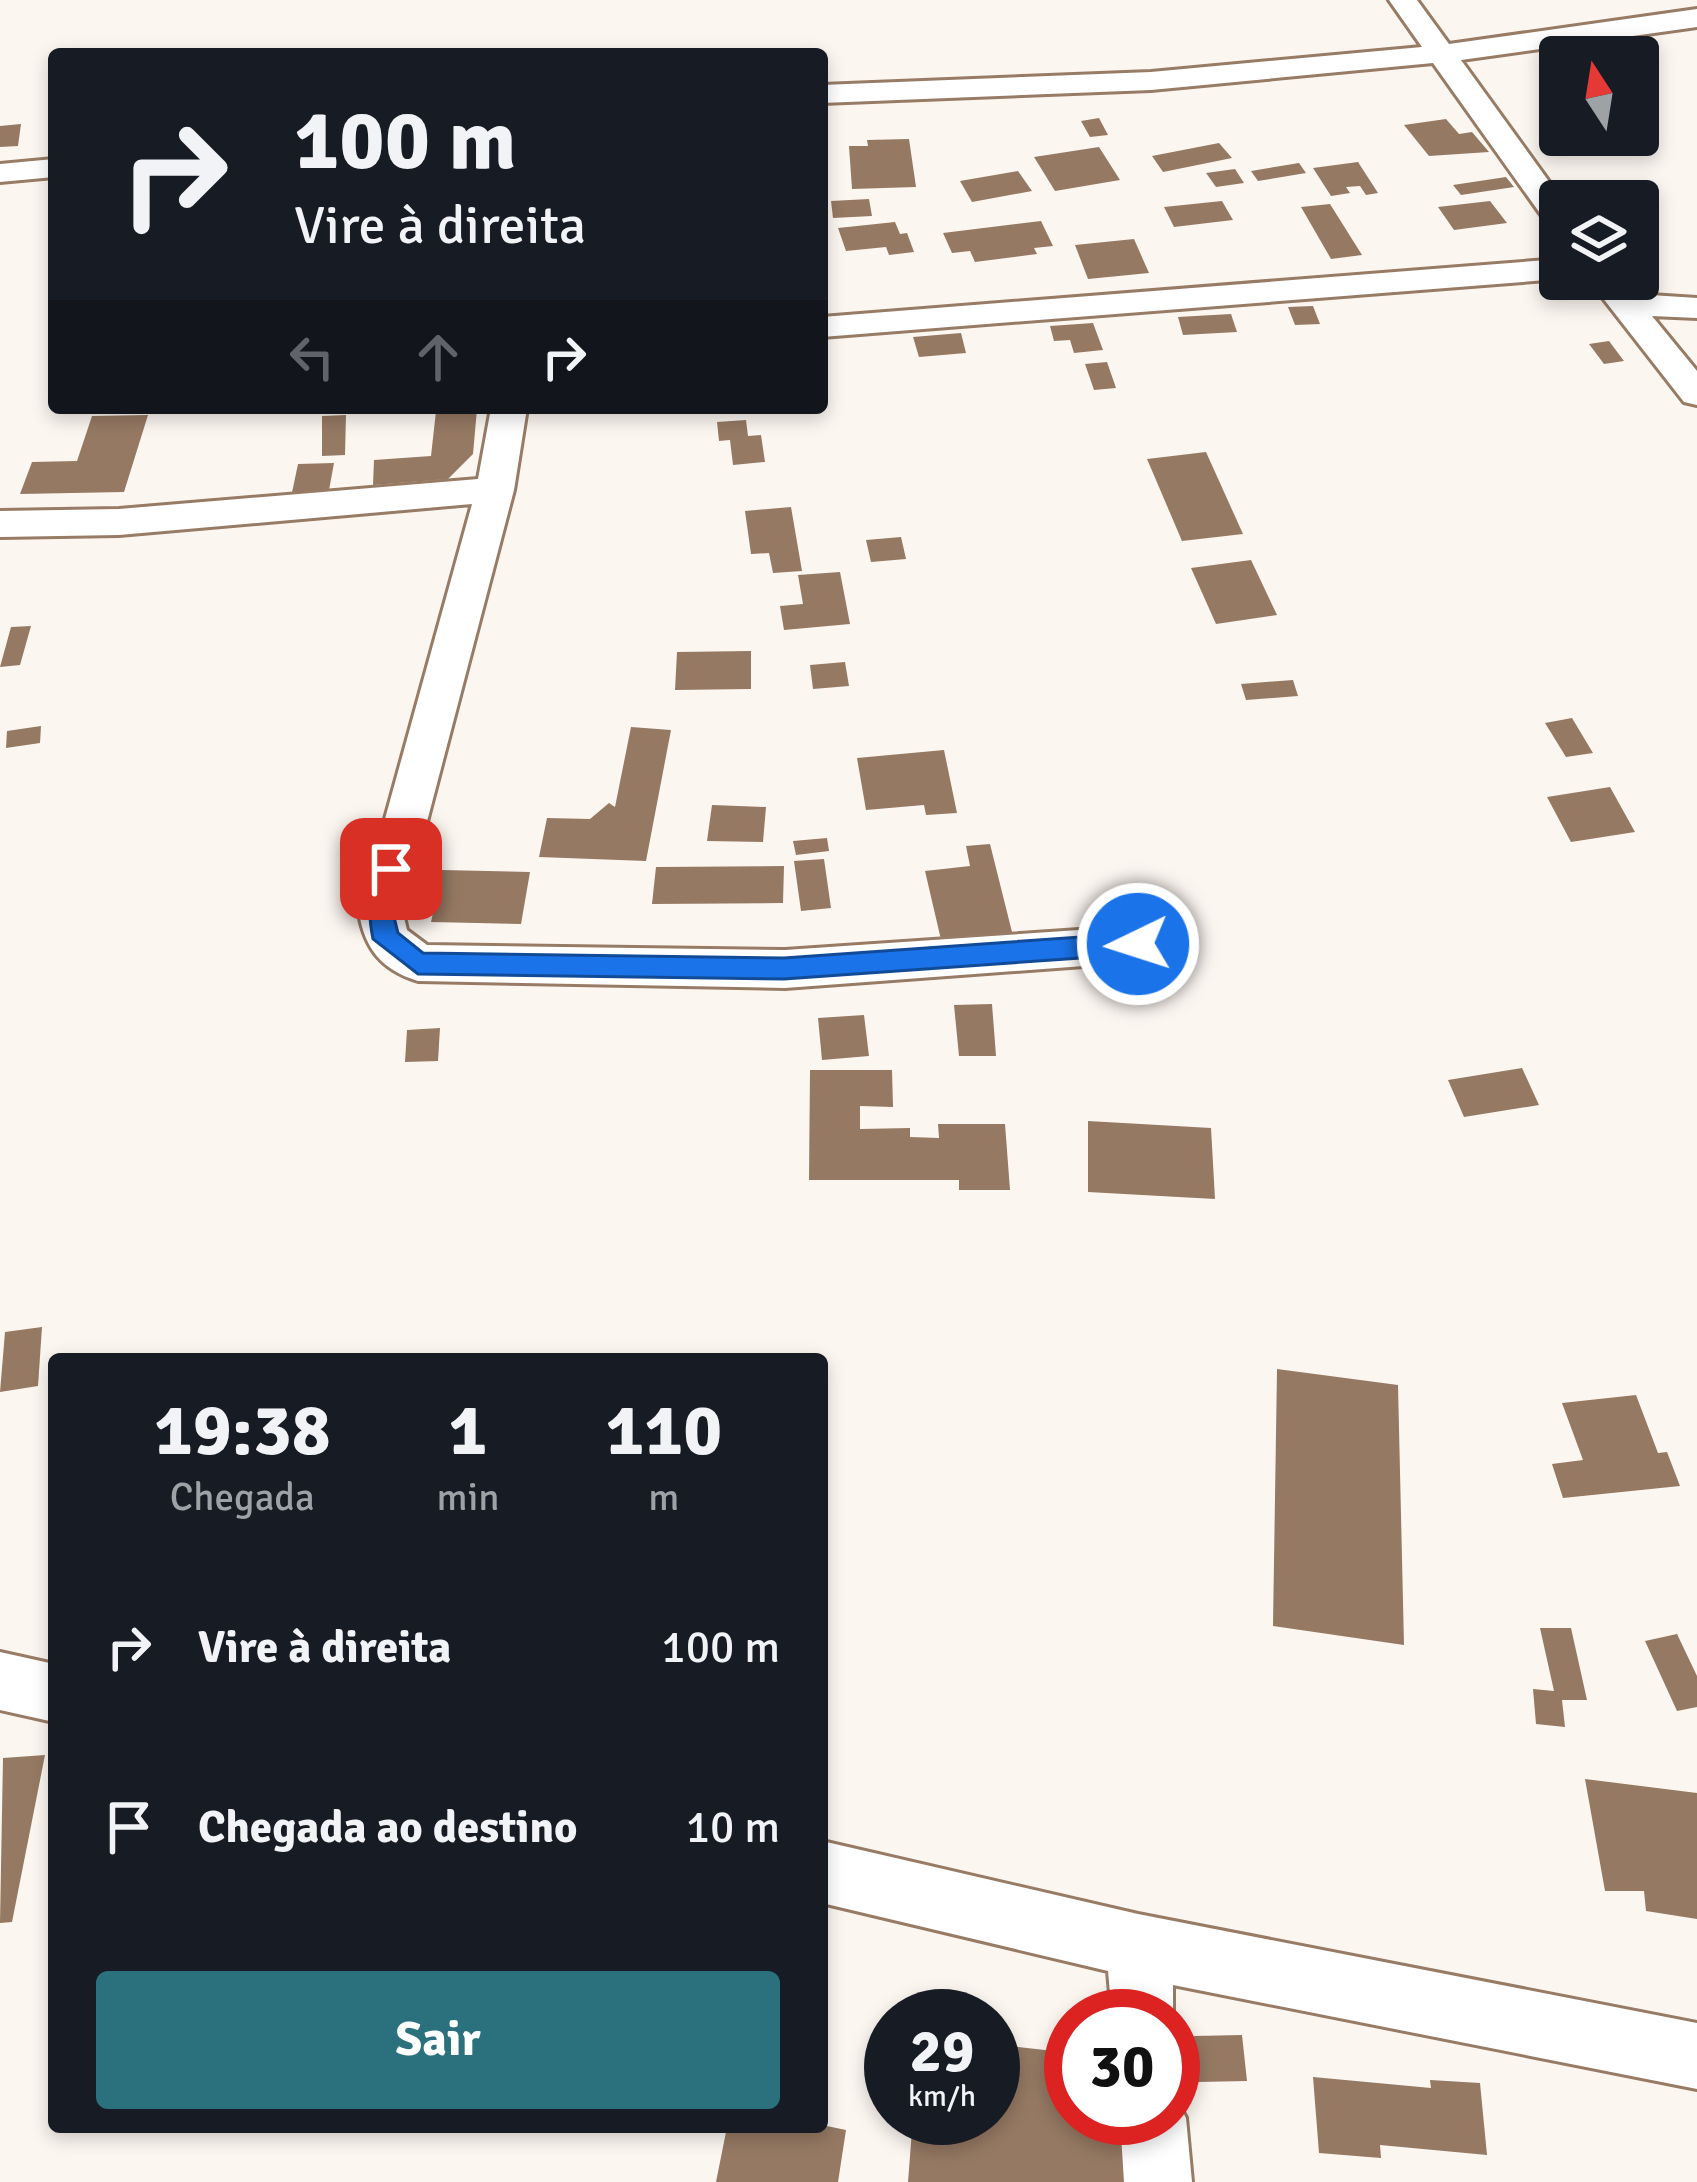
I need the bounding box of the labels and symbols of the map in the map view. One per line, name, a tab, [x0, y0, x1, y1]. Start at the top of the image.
north arrow	[1539, 36, 1659, 156]
pin	[340, 818, 442, 920]
position arrow	[1075, 881, 1201, 1007]
speed limit sign: 30	[1044, 1989, 1200, 2145]

